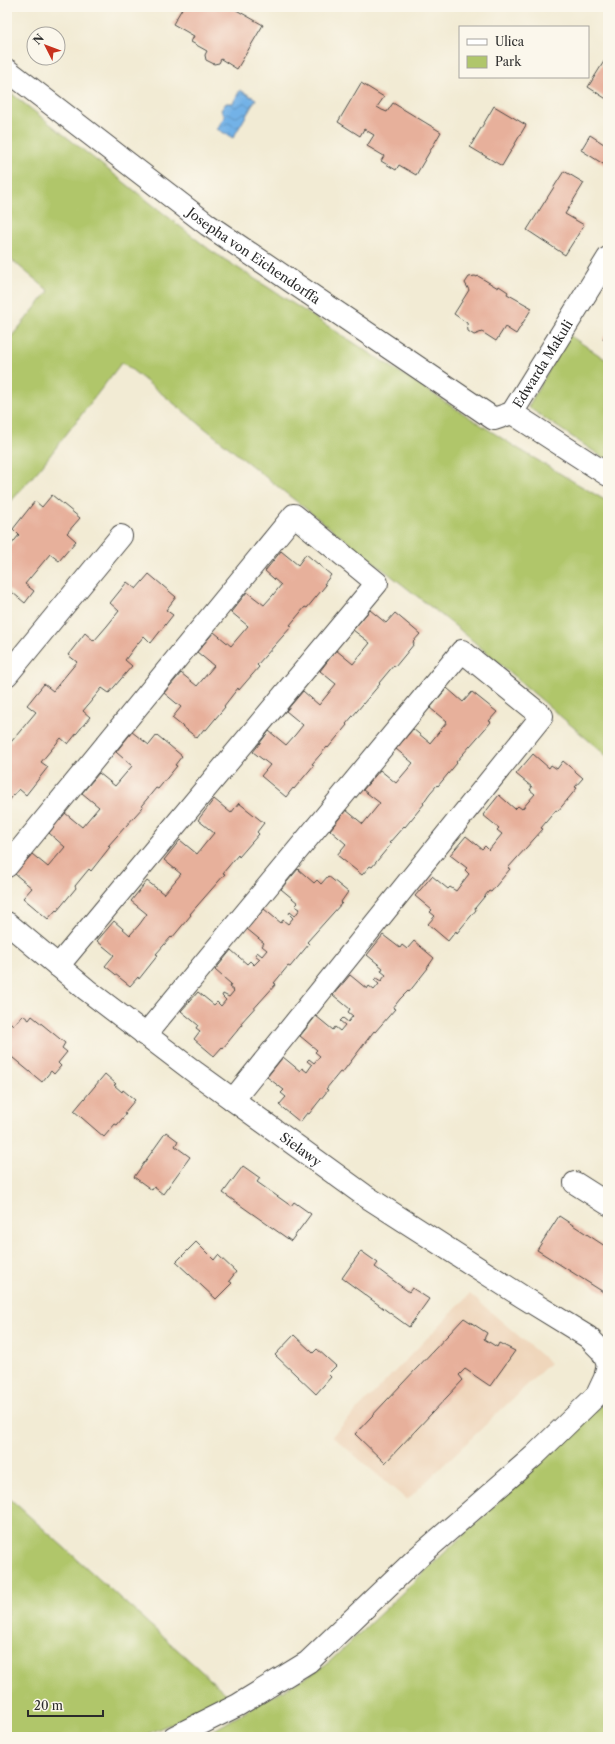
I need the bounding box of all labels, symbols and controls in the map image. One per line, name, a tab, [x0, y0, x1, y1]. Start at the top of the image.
north arrow	[26, 26, 66, 66]
legend	[459, 26, 589, 78]
text: N	[30, 31, 47, 48]
text: Ulica	[495, 34, 525, 49]
text: Park	[495, 54, 522, 69]
street label: Josepha von Eichendorffa	[183, 203, 324, 307]
street label: Edwarda Makuli	[509, 317, 576, 411]
street label: Sielawy	[277, 1129, 325, 1170]
scale bar	[28, 1692, 103, 1718]
text: 20 m	[34, 1698, 63, 1713]

